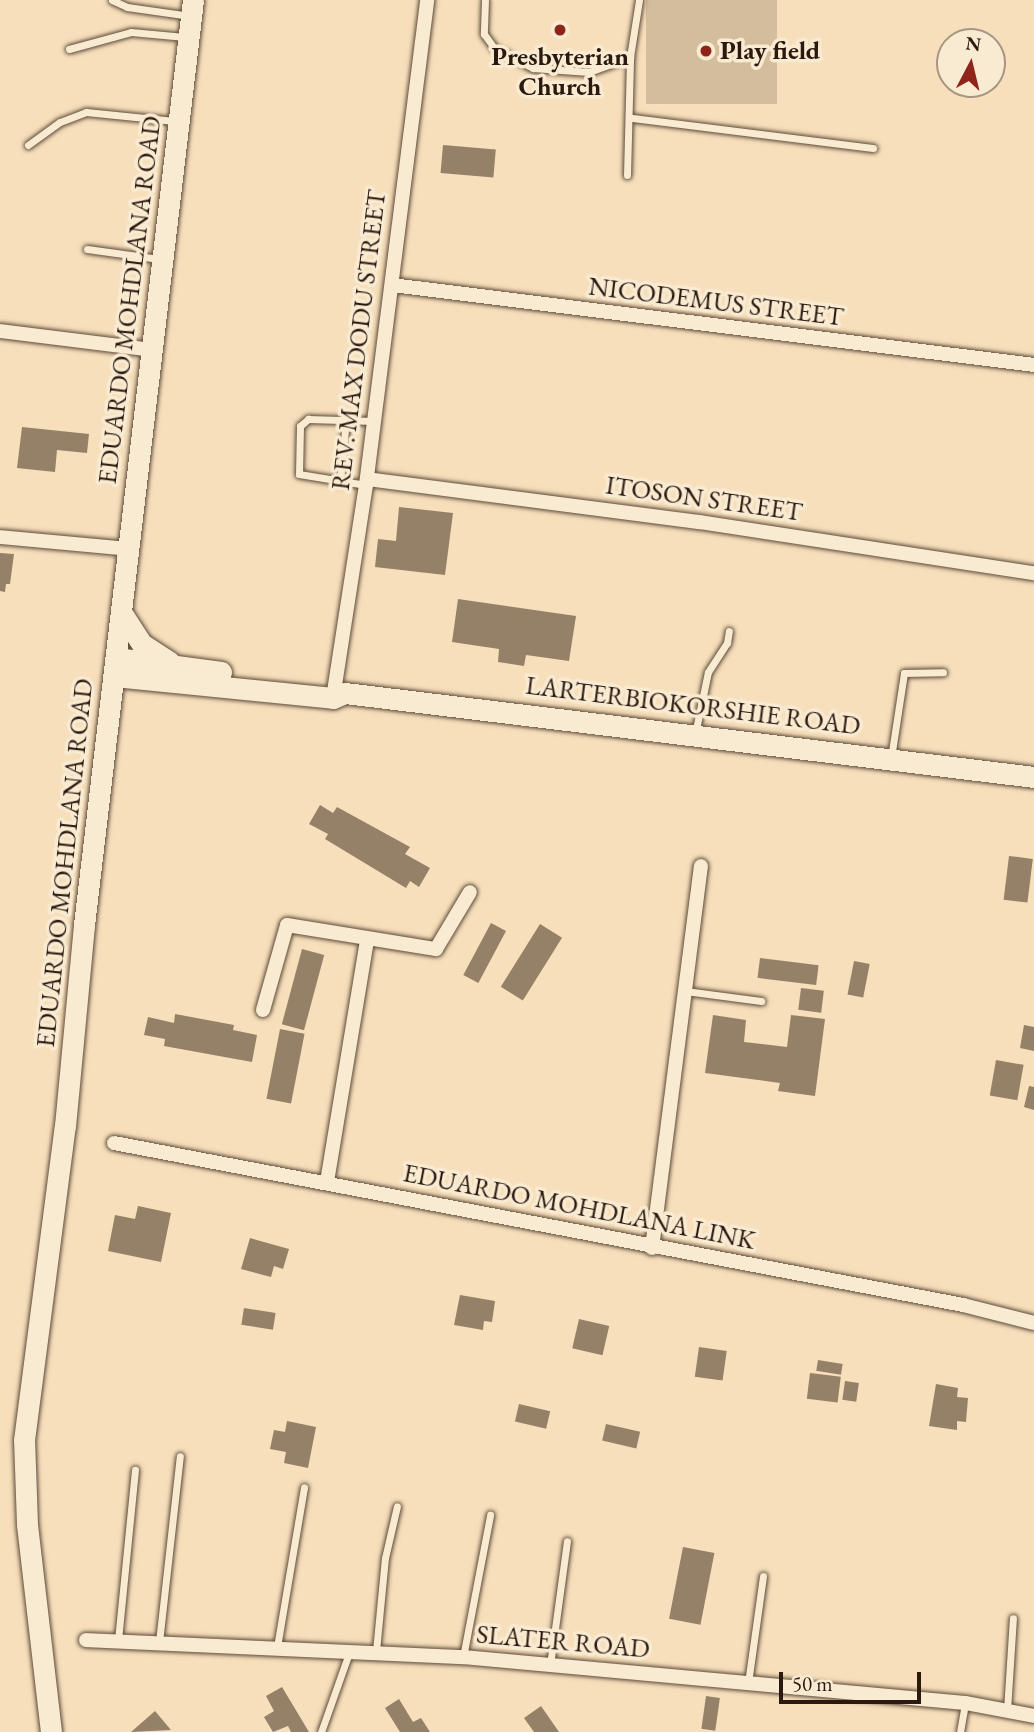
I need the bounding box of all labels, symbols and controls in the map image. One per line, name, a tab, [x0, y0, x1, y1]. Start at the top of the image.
marker: Presbyterian Church	[552, 22, 568, 38]
north arrow	[936, 28, 1006, 98]
text: N	[964, 30, 983, 57]
place label: Play field	[720, 35, 820, 67]
place label: Presbyterian Church	[491, 41, 629, 102]
marker: Play field	[698, 43, 714, 59]
street label: EDUARDO MOHDLANA ROAD	[92, 114, 168, 486]
street label: REV. MAX DODU STREET	[325, 188, 393, 492]
street label: NICODEMUS STREET	[587, 271, 845, 333]
street label: ITOSON STREET	[604, 470, 804, 528]
street label: LARTERBIOKORSHIE ROAD	[524, 670, 862, 742]
street label: EDUARDO MOHDLANA ROAD	[30, 677, 100, 1049]
street label: EDUARDO MOHDLANA LINK	[400, 1158, 758, 1256]
street label: SLATER ROAD	[475, 1619, 651, 1665]
scale bar	[782, 1658, 924, 1702]
text: 50 m	[792, 1670, 833, 1697]

